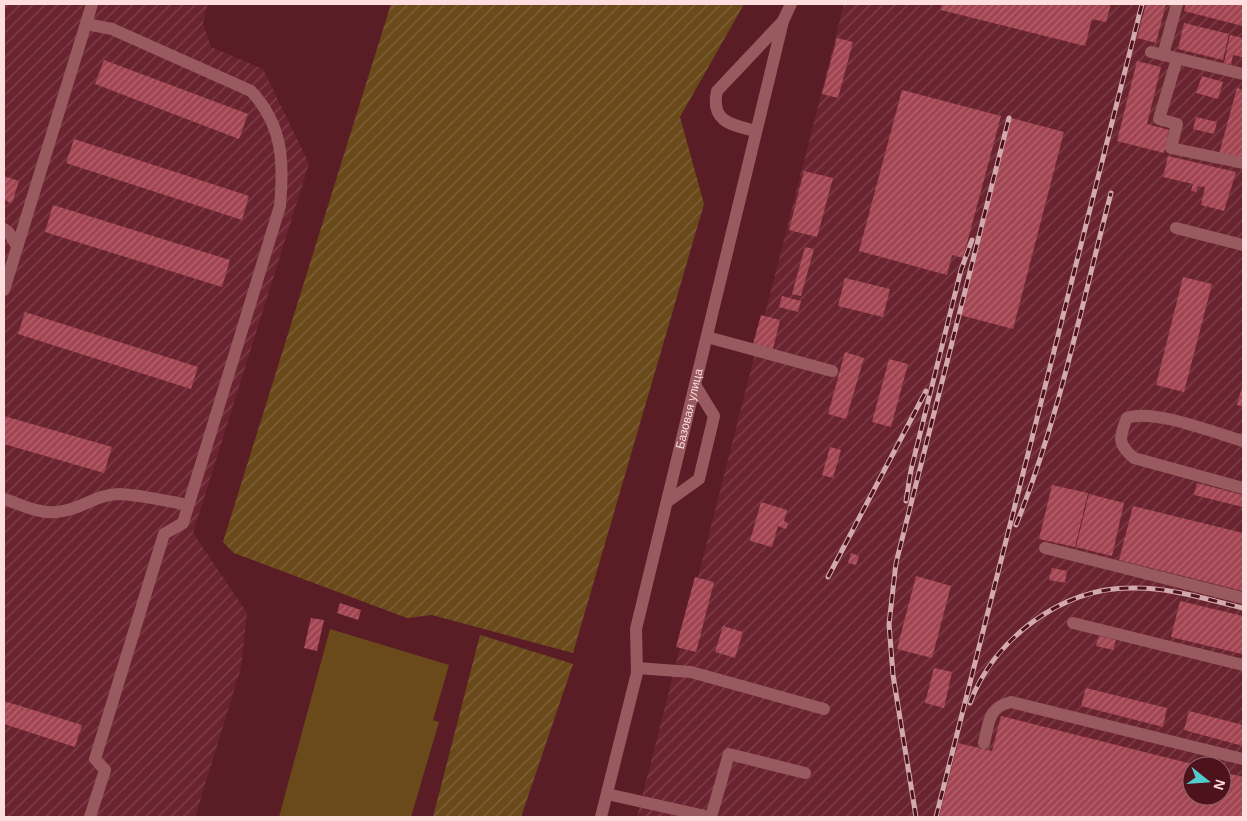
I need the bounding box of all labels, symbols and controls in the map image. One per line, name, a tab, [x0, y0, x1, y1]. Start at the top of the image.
street label: Базовая улица	[673, 367, 706, 450]
north arrow	[1182, 756, 1232, 806]
text: N	[1210, 778, 1229, 792]

